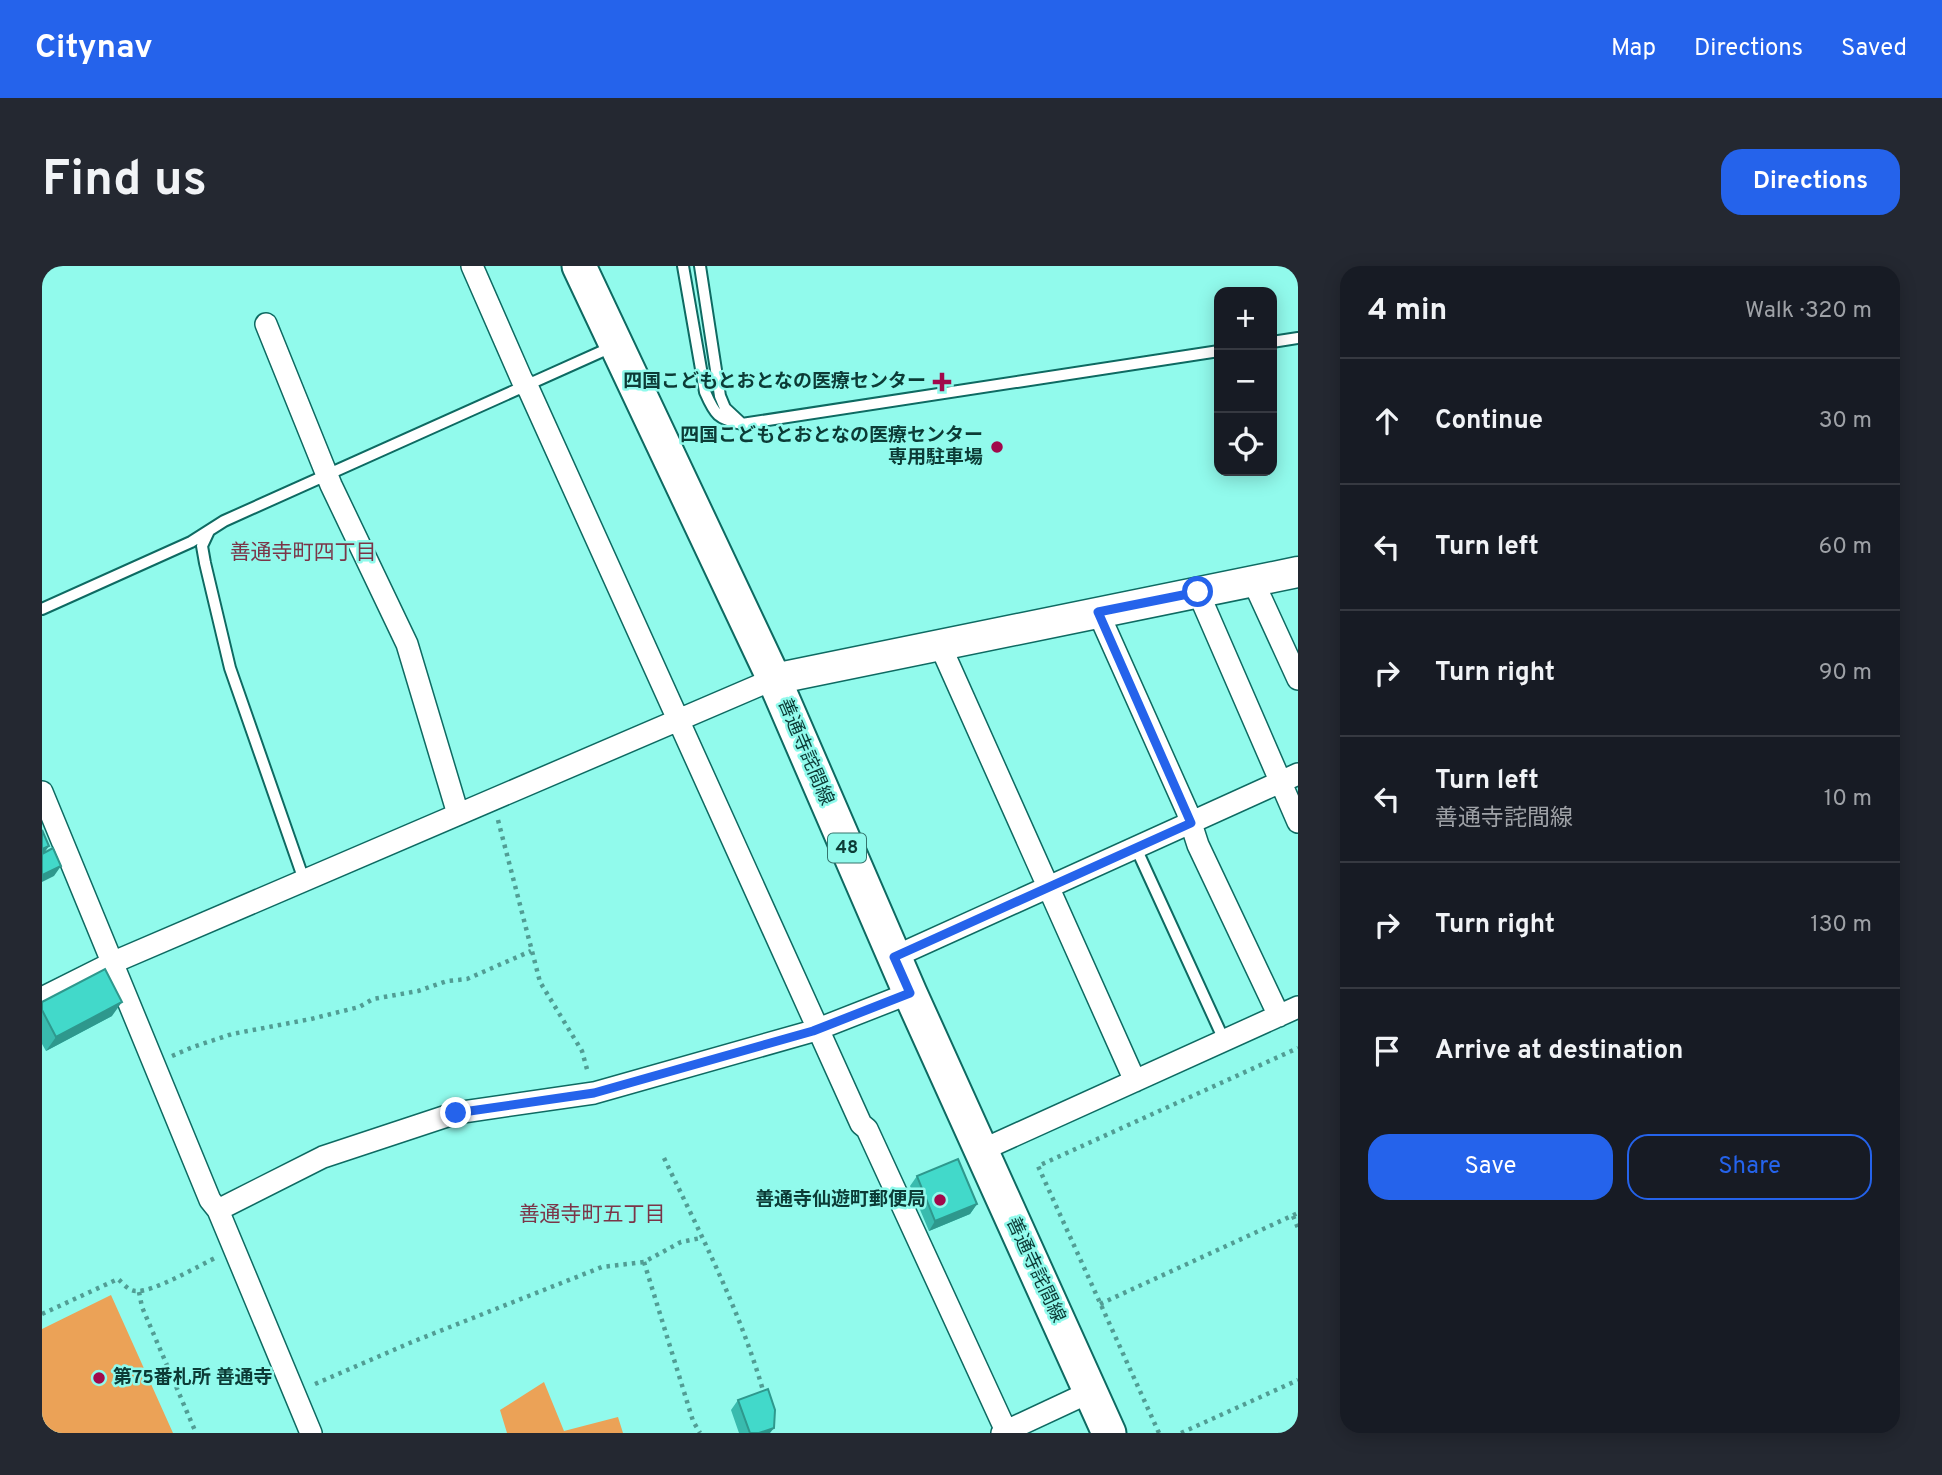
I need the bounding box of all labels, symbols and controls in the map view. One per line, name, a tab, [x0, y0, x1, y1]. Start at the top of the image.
text: Citynav	[35, 28, 153, 70]
text: Map	[1611, 34, 1656, 64]
text: Directions	[1694, 34, 1803, 64]
text: Saved	[1841, 34, 1907, 64]
button: Directions	[1721, 149, 1900, 215]
text: Find us	[42, 151, 207, 213]
map controls	[1214, 287, 1277, 476]
button: +	[1214, 287, 1277, 350]
text: 4 min	[1368, 293, 1447, 330]
text: Walk · 320 m	[1745, 297, 1872, 326]
button: −	[1214, 350, 1277, 413]
place label: 四国こどもとおとなの医療センター	[623, 370, 926, 394]
marker: 四国こどもとおとなの医療センター	[932, 372, 952, 392]
icon: ahead	[1368, 402, 1406, 440]
text: Continue	[1435, 405, 1543, 438]
text: 30 m	[1819, 407, 1872, 436]
button: locate	[1214, 413, 1277, 476]
place label: 四国こどもとおとなの医療センター 専用駐車場	[680, 424, 983, 470]
marker: 四国こどもとおとなの医療センター 専用駐車場	[989, 439, 1005, 455]
icon: left	[1368, 528, 1406, 566]
text: Turn left	[1435, 531, 1539, 564]
text: 60 m	[1819, 533, 1872, 562]
district label: 善通寺町四丁目	[230, 540, 377, 567]
route start	[1182, 576, 1213, 607]
icon: right	[1368, 654, 1406, 692]
text: Turn right	[1435, 657, 1555, 690]
text: 90 m	[1819, 659, 1872, 688]
street label: 善通寺詫間線	[772, 695, 838, 809]
text: Turn left	[1435, 765, 1539, 798]
icon: left	[1368, 780, 1406, 818]
text: 10 m	[1824, 785, 1872, 814]
text: 善通寺詫間線	[1435, 805, 1573, 834]
road number: 48	[828, 834, 866, 862]
icon: right	[1368, 906, 1406, 944]
text: Turn right	[1435, 909, 1555, 942]
text: 130 m	[1810, 911, 1872, 940]
icon: arrive	[1368, 1032, 1406, 1070]
text: Arrive at destination	[1435, 1035, 1683, 1068]
route end	[440, 1097, 471, 1128]
button: Save	[1368, 1134, 1613, 1200]
button: Share	[1627, 1134, 1872, 1200]
place label: 善通寺仙遊町郵便局	[755, 1188, 926, 1212]
marker: 善通寺仙遊町郵便局	[932, 1192, 948, 1208]
district label: 善通寺町五丁目	[519, 1202, 666, 1229]
street label: 善通寺詫間線	[1000, 1213, 1070, 1327]
place label: 第75番札所 善通寺	[113, 1366, 273, 1390]
marker: 第75番札所 善通寺	[91, 1370, 107, 1386]

